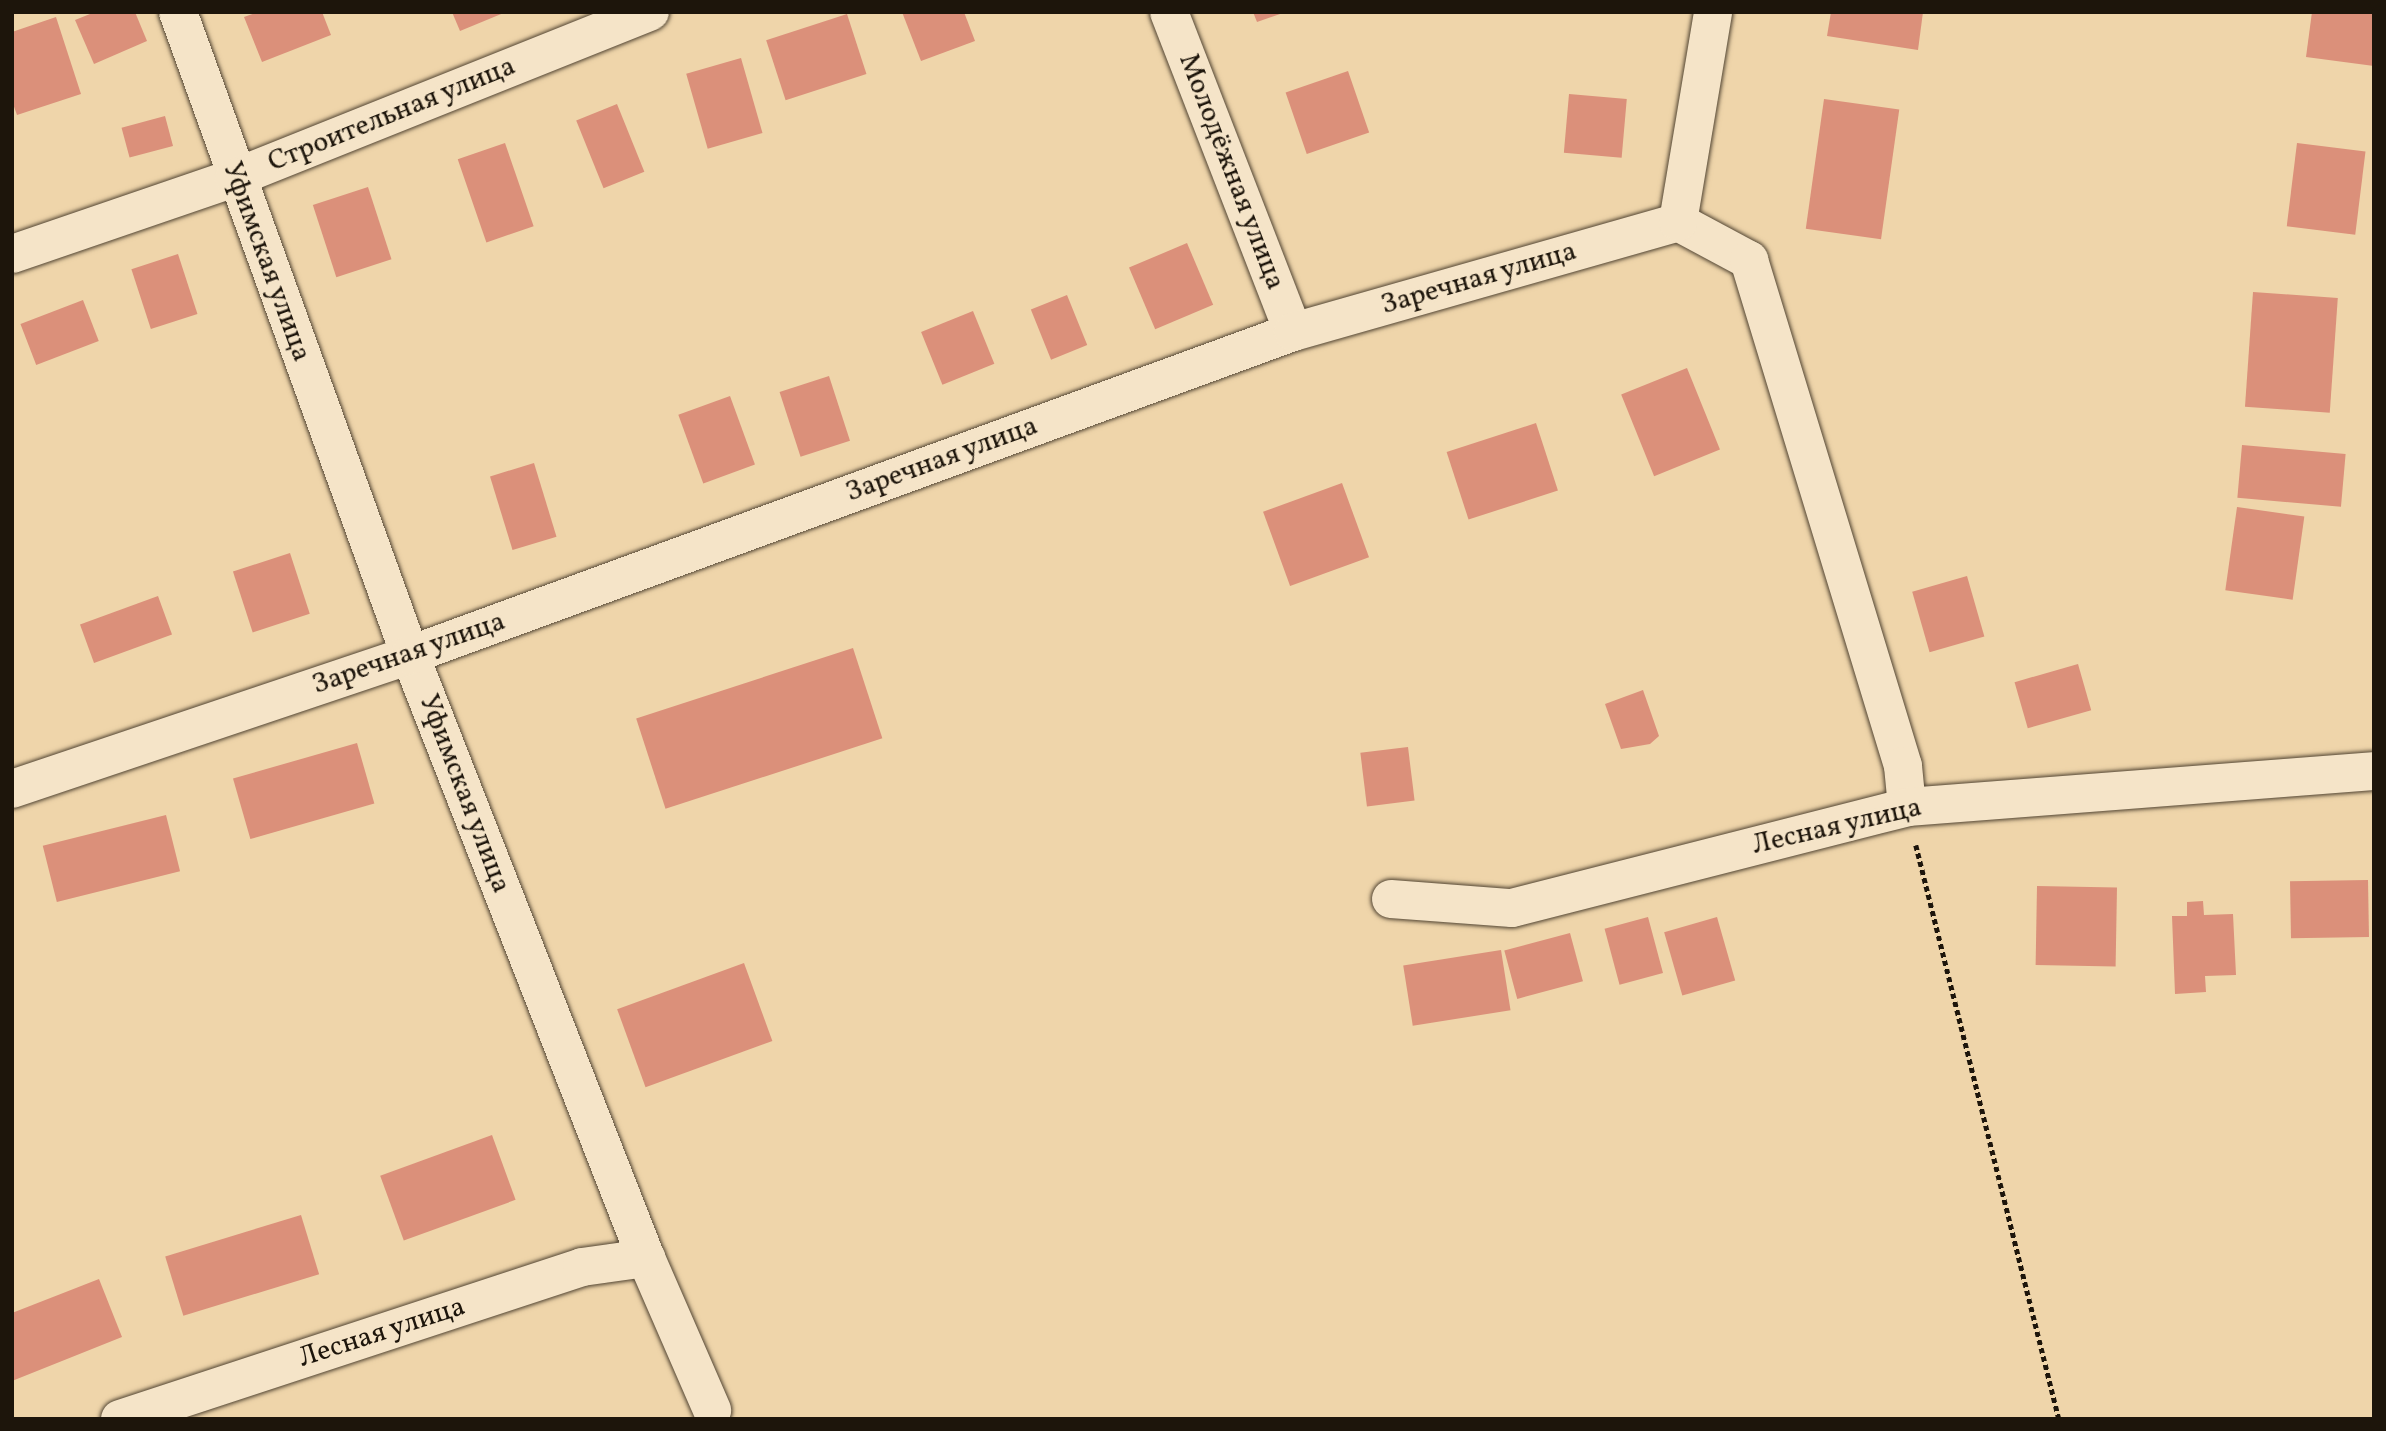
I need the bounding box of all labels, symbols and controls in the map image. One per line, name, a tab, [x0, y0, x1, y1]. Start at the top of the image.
street label: Молодёжная улица	[1170, 49, 1292, 295]
street label: Строительная улица	[263, 50, 521, 180]
street label: Уфимская улица	[214, 157, 318, 367]
street label: Заречная улица	[1377, 235, 1581, 323]
street label: Заречная улица	[841, 410, 1043, 510]
street label: Заречная улица	[308, 605, 510, 703]
street label: Уфимская улица	[411, 690, 517, 898]
street label: Лесная улица	[1749, 791, 1925, 863]
street label: Лесная улица	[294, 1290, 470, 1376]

